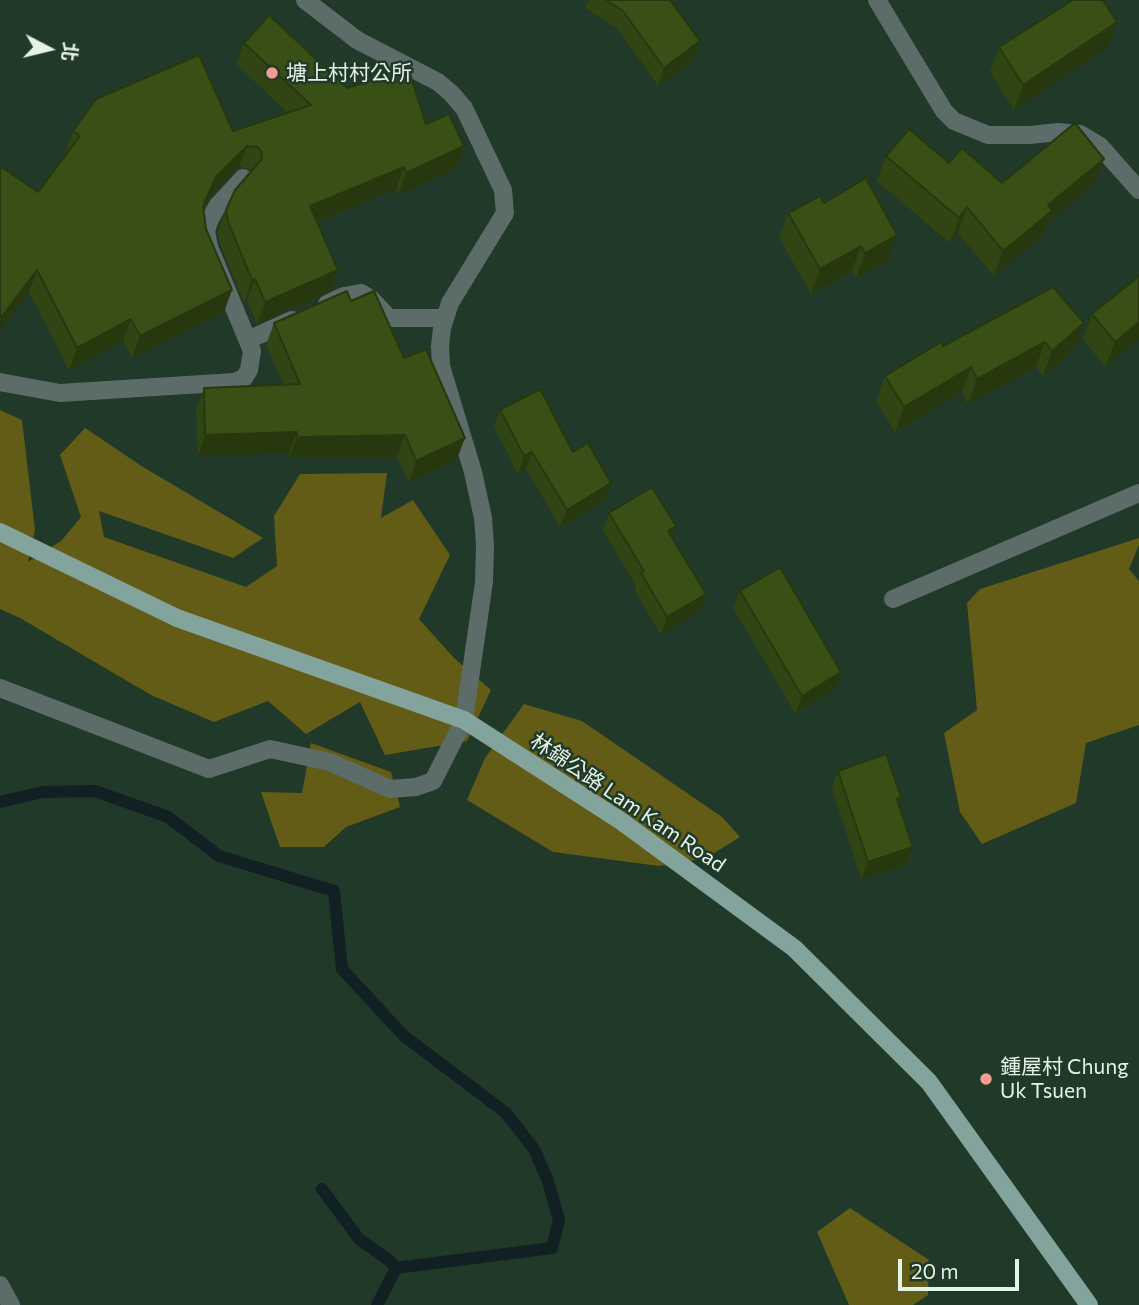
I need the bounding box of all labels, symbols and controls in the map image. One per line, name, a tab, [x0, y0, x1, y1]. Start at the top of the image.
north arrow	[14, 14, 84, 84]
text: 北	[58, 41, 83, 62]
place label: 塘上村村公所	[286, 60, 412, 86]
marker: 塘上村村公所	[264, 65, 280, 81]
street label: 林錦公路 Lam Kam Road	[526, 728, 730, 878]
place label: 鍾屋村 Chung Uk Tsuen	[1000, 1054, 1129, 1104]
marker: 鍾屋村 Chung Uk Tsuen	[978, 1071, 994, 1087]
scale bar	[901, 1246, 1022, 1290]
text: 20 m	[911, 1258, 959, 1283]

